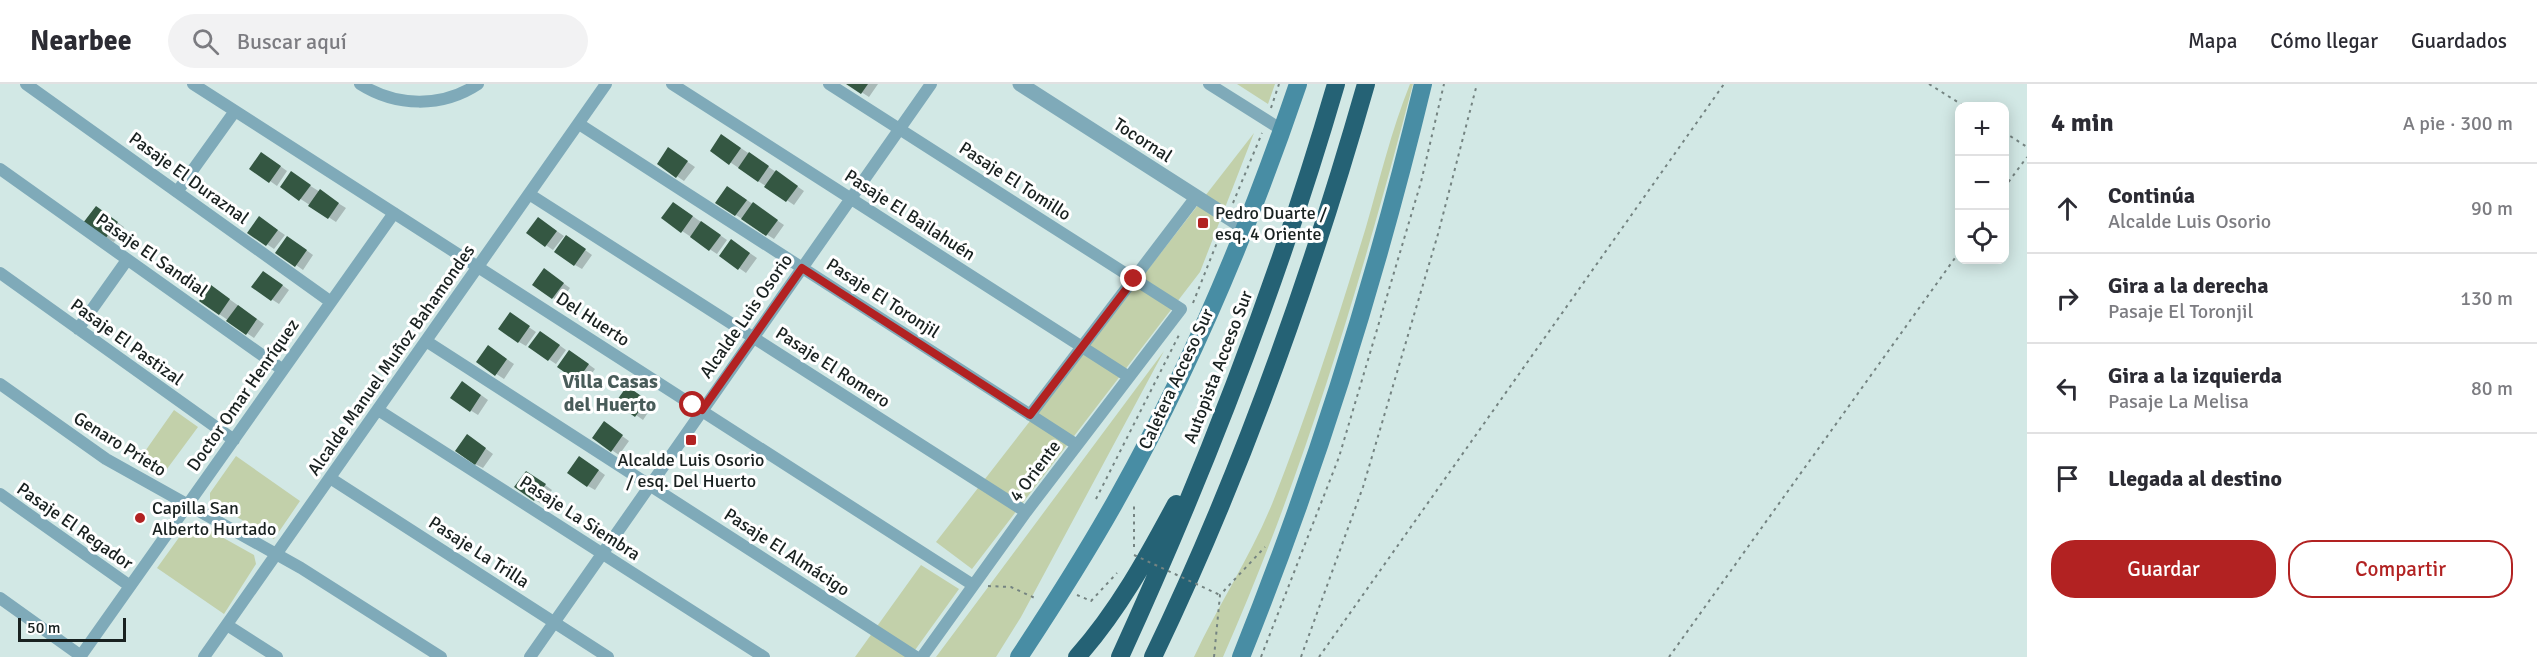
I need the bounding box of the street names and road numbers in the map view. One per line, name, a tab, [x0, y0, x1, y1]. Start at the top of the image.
street label: Tocornal	[1110, 113, 1176, 167]
street label: Pasaje El Duraznal	[125, 127, 253, 229]
street label: Pasaje El Tomillo	[955, 137, 1075, 225]
street label: Pasaje El Bailahuén	[841, 165, 979, 265]
street label: Pasaje El Sandial	[92, 208, 212, 302]
street label: Alcalde Manuel Muñoz Bahamondes	[303, 240, 479, 480]
street label: Alcalde Luis Osorio	[695, 250, 797, 382]
street label: Pasaje El Toronjil	[822, 253, 944, 343]
street label: Del Huerto	[552, 287, 634, 351]
street label: Autopista Acceso Sur	[1179, 287, 1257, 447]
street label: Pasaje El Pastizal	[66, 294, 188, 390]
street label: Caletera Acceso Sur	[1134, 305, 1218, 453]
street label: Doctor Omar Henríquez	[182, 315, 304, 475]
street label: Pasaje El Romero	[772, 322, 894, 412]
street label: Genaro Prieto	[69, 407, 171, 481]
street label: 4 Oriente	[1005, 436, 1065, 506]
street label: Pasaje La Siembra	[515, 471, 645, 565]
street label: Pasaje El Regador	[13, 478, 138, 575]
street label: Pasaje El Almácigo	[720, 503, 854, 601]
street label: Pasaje La Trilla	[425, 511, 533, 593]

